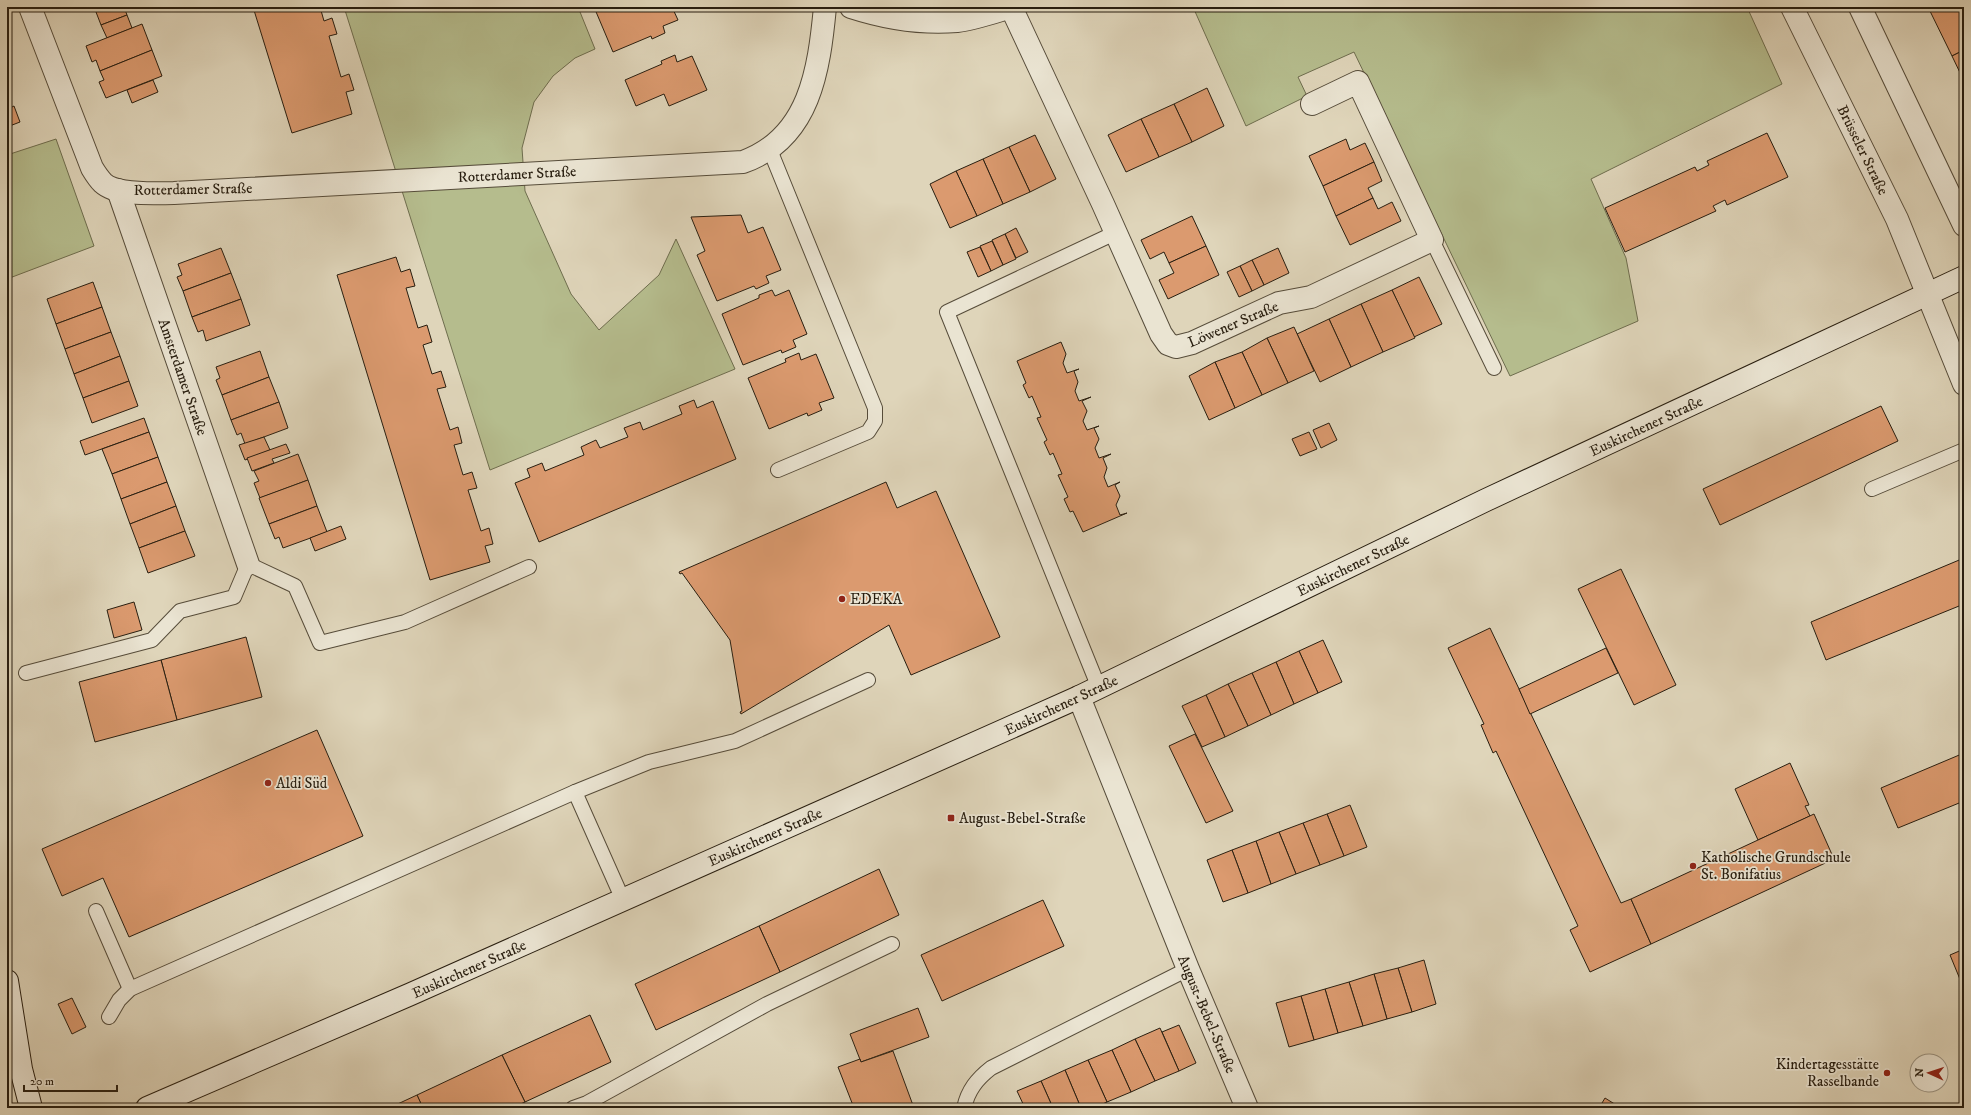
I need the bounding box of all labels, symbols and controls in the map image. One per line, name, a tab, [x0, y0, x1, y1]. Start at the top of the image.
street label: Brüsseler Straße	[1833, 102, 1893, 198]
street label: Rotterdamer Straße	[457, 162, 577, 187]
street label: Rotterdamer Straße	[134, 179, 252, 200]
street label: Löwener Straße	[1185, 297, 1281, 352]
street label: Amsterdamer Straße	[154, 316, 211, 438]
street label: Euskirchener Straße	[1587, 392, 1706, 461]
street label: Euskirchener Straße	[1294, 530, 1413, 601]
place label: EDEKA	[850, 590, 903, 609]
marker: EDEKA	[837, 594, 847, 604]
street label: Euskirchener Straße	[1002, 671, 1121, 740]
place label: Aldi Süd	[276, 774, 328, 793]
marker: Aldi Süd	[263, 778, 273, 788]
street label: Euskirchener Straße	[705, 804, 825, 871]
place label: August-Bebel-Straße	[959, 809, 1086, 828]
marker: August-Bebel-Straße	[946, 813, 956, 823]
place label: Katholische Grundschule St. Bonifatius	[1701, 848, 1851, 884]
marker: Katholische Grundschule St. Bonifatius	[1688, 861, 1698, 871]
street label: Euskirchener Straße	[409, 936, 529, 1003]
street label: August-Bebel-Straße	[1173, 952, 1240, 1076]
north arrow	[1909, 1053, 1949, 1093]
place label: Kindertagesstätte Rasselbande	[1776, 1055, 1879, 1091]
scale bar	[24, 1067, 117, 1093]
marker: Kindertagesstätte Rasselbande	[1882, 1068, 1892, 1078]
text: N	[1913, 1068, 1927, 1077]
text: 20 m	[30, 1074, 54, 1089]

